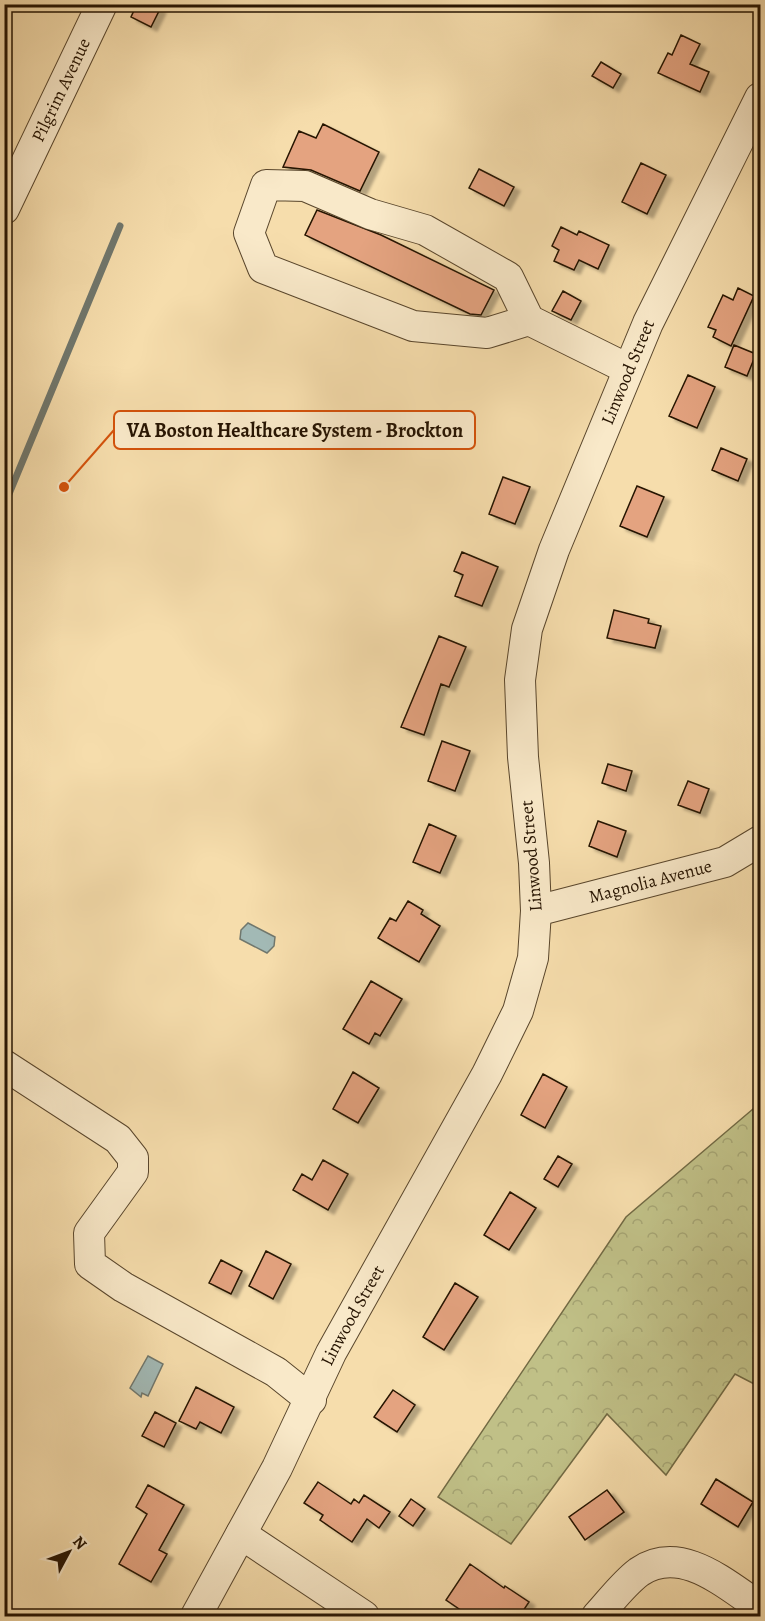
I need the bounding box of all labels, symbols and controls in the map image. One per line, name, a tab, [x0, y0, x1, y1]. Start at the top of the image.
street label: Pilgrim Avenue	[26, 34, 96, 146]
street label: Linwood Street	[595, 316, 660, 428]
callout: VA Boston Healthcare System - Brockton	[114, 411, 475, 449]
text: VA Boston Healthcare System - Brockton	[126, 417, 463, 444]
street label: Linwood Street	[514, 799, 548, 913]
street label: Magnolia Avenue	[586, 854, 714, 909]
street label: Linwood Street	[315, 1261, 390, 1370]
north arrow	[39, 1522, 99, 1582]
text: N	[67, 1531, 92, 1555]

